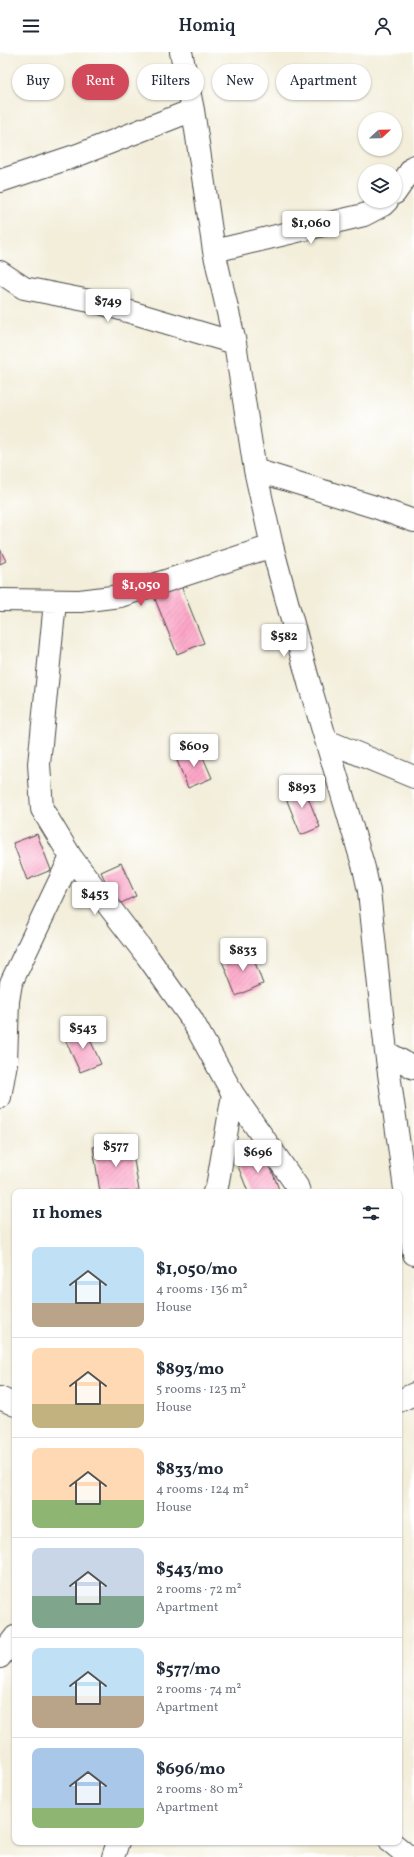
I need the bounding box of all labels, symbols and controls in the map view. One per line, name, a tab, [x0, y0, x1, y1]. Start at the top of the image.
text: Homiq	[179, 14, 235, 39]
icon: menu	[20, 15, 42, 37]
icon: person	[372, 15, 394, 37]
chip: Buy	[12, 64, 64, 100]
chip: Rent	[72, 64, 129, 100]
chip: Filters	[137, 64, 204, 100]
chip: New	[212, 64, 268, 100]
chip: Apartment	[276, 64, 371, 100]
north arrow	[358, 112, 402, 156]
map controls	[358, 112, 402, 208]
button: layers	[358, 164, 402, 208]
pin: $1,060	[278, 211, 344, 245]
text: $1,060	[291, 215, 331, 233]
pin: $749	[84, 289, 132, 323]
text: $749	[94, 293, 122, 311]
pin: $1,050	[108, 573, 174, 607]
text: $1,050	[122, 577, 160, 595]
pin: $582	[260, 624, 308, 658]
text: $582	[270, 628, 298, 646]
pin: $609	[170, 734, 218, 768]
text: $609	[179, 738, 209, 756]
pin: $893	[278, 775, 326, 809]
text: $893	[288, 779, 316, 797]
pin: $453	[71, 882, 119, 916]
text: $453	[81, 886, 109, 904]
pin: $833	[219, 938, 267, 972]
text: $833	[229, 942, 257, 960]
pin: $543	[59, 1016, 107, 1050]
text: $543	[69, 1020, 97, 1038]
pin: $577	[92, 1134, 140, 1168]
text: $577	[103, 1138, 129, 1156]
pin: $696	[234, 1140, 282, 1174]
text: $696	[244, 1144, 272, 1162]
text: 11 homes	[32, 1202, 102, 1225]
icon: filters	[360, 1202, 382, 1224]
text: $1,050/mo	[156, 1258, 238, 1281]
icon: home	[64, 1263, 112, 1311]
text: 4 rooms · 136 m²	[156, 1281, 248, 1299]
text: House	[156, 1299, 192, 1317]
text: $893/mo	[156, 1358, 224, 1381]
icon: home	[64, 1364, 112, 1412]
text: 5 rooms · 123 m²	[156, 1381, 246, 1399]
text: House	[156, 1399, 192, 1417]
text: $833/mo	[156, 1458, 223, 1481]
icon: home	[64, 1464, 112, 1512]
text: 4 rooms · 124 m²	[156, 1481, 249, 1499]
text: House	[156, 1499, 192, 1517]
text: $543/mo	[156, 1558, 223, 1581]
icon: home	[64, 1564, 112, 1612]
text: 2 rooms · 72 m²	[156, 1581, 242, 1599]
text: Apartment	[156, 1599, 219, 1617]
text: $577/mo	[156, 1658, 220, 1681]
icon: home	[64, 1664, 112, 1712]
text: 2 rooms · 74 m²	[156, 1681, 241, 1699]
text: Apartment	[156, 1699, 219, 1717]
text: $696/mo	[156, 1758, 225, 1781]
icon: home	[64, 1764, 112, 1812]
text: 2 rooms · 80 m²	[156, 1781, 243, 1799]
text: Apartment	[156, 1799, 219, 1817]

